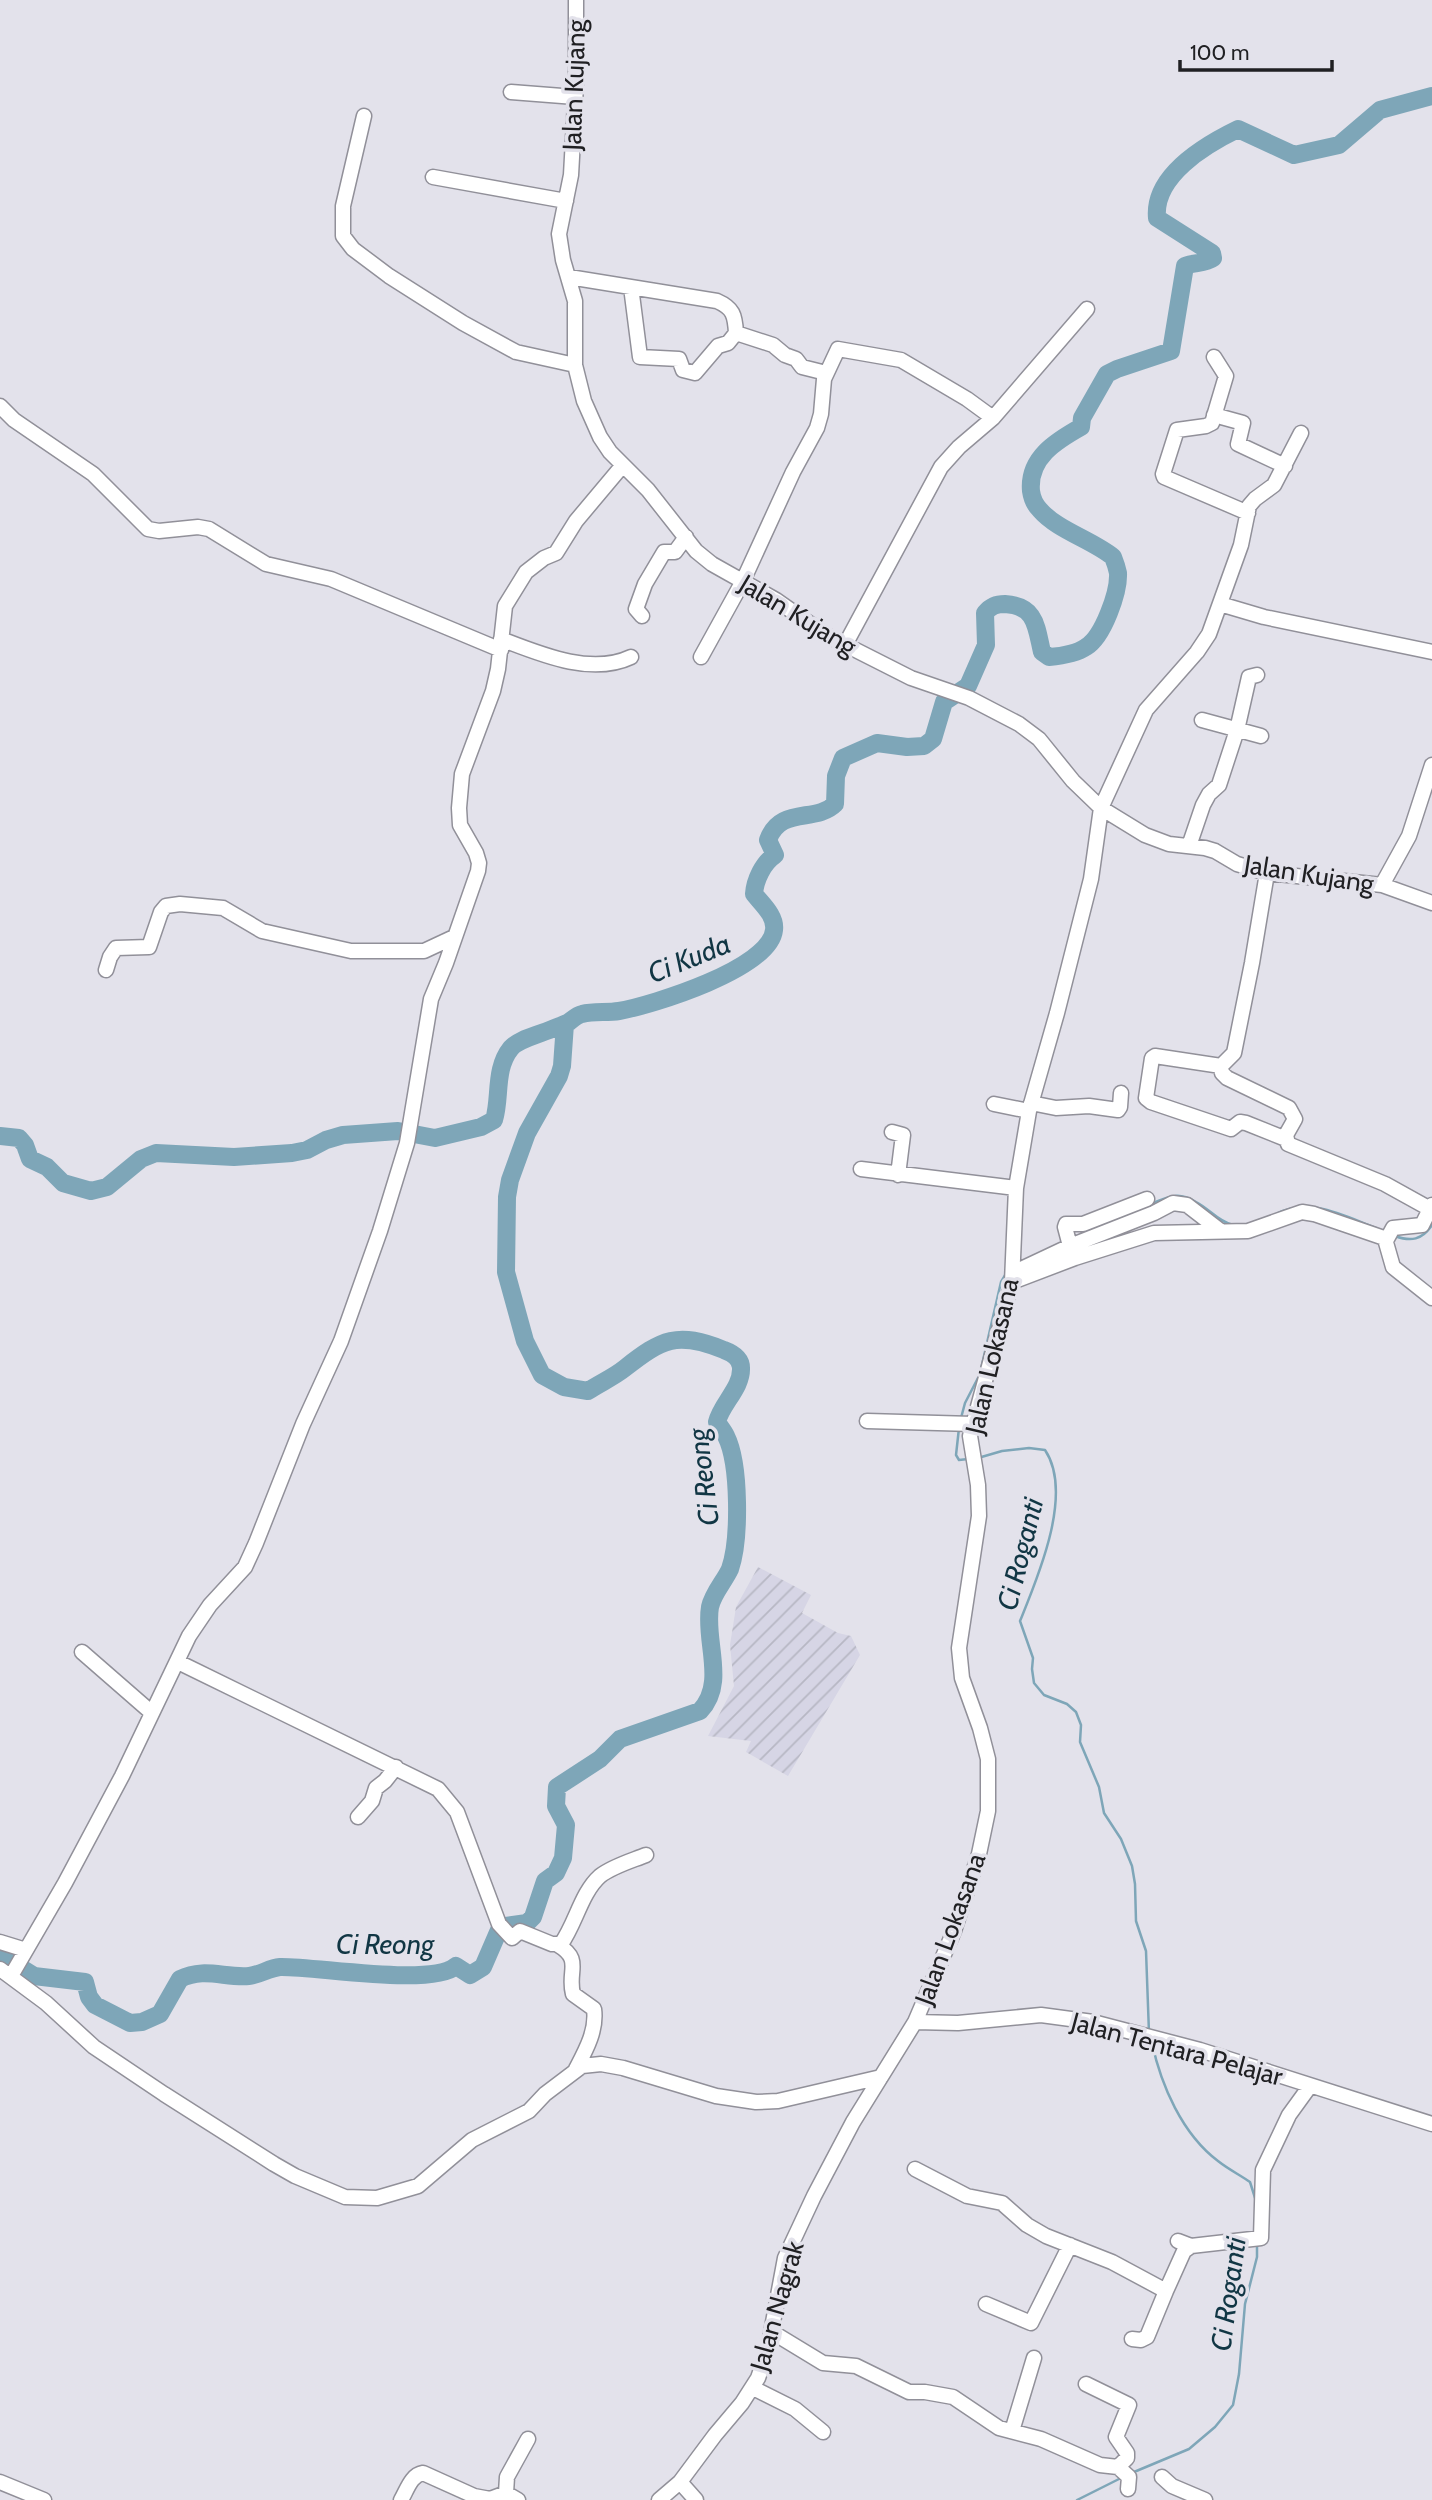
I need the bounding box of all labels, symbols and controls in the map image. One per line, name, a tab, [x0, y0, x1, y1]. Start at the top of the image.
street label: Jalan Kujang	[556, 18, 592, 152]
scale bar	[1180, 28, 1332, 72]
text: 100 m	[1190, 40, 1249, 65]
street label: Jalan Kujang	[733, 567, 863, 663]
street label: Jalan Kujang	[1241, 848, 1377, 900]
water label: Ci Kuda	[643, 926, 735, 990]
street label: Jalan Lokasana	[958, 1274, 1026, 1438]
water label: Ci Reong	[680, 1425, 726, 1528]
water label: Ci Roganti	[990, 1493, 1051, 1614]
street label: Jalan Lokasana	[907, 1848, 992, 2010]
water label: Ci Reong	[336, 1927, 435, 1961]
street label: Jalan Tentara Pelajar	[1067, 2005, 1287, 2093]
water label: Ci Roganti	[1203, 2234, 1253, 2353]
street label: Jalan Nagrak	[743, 2237, 811, 2376]

